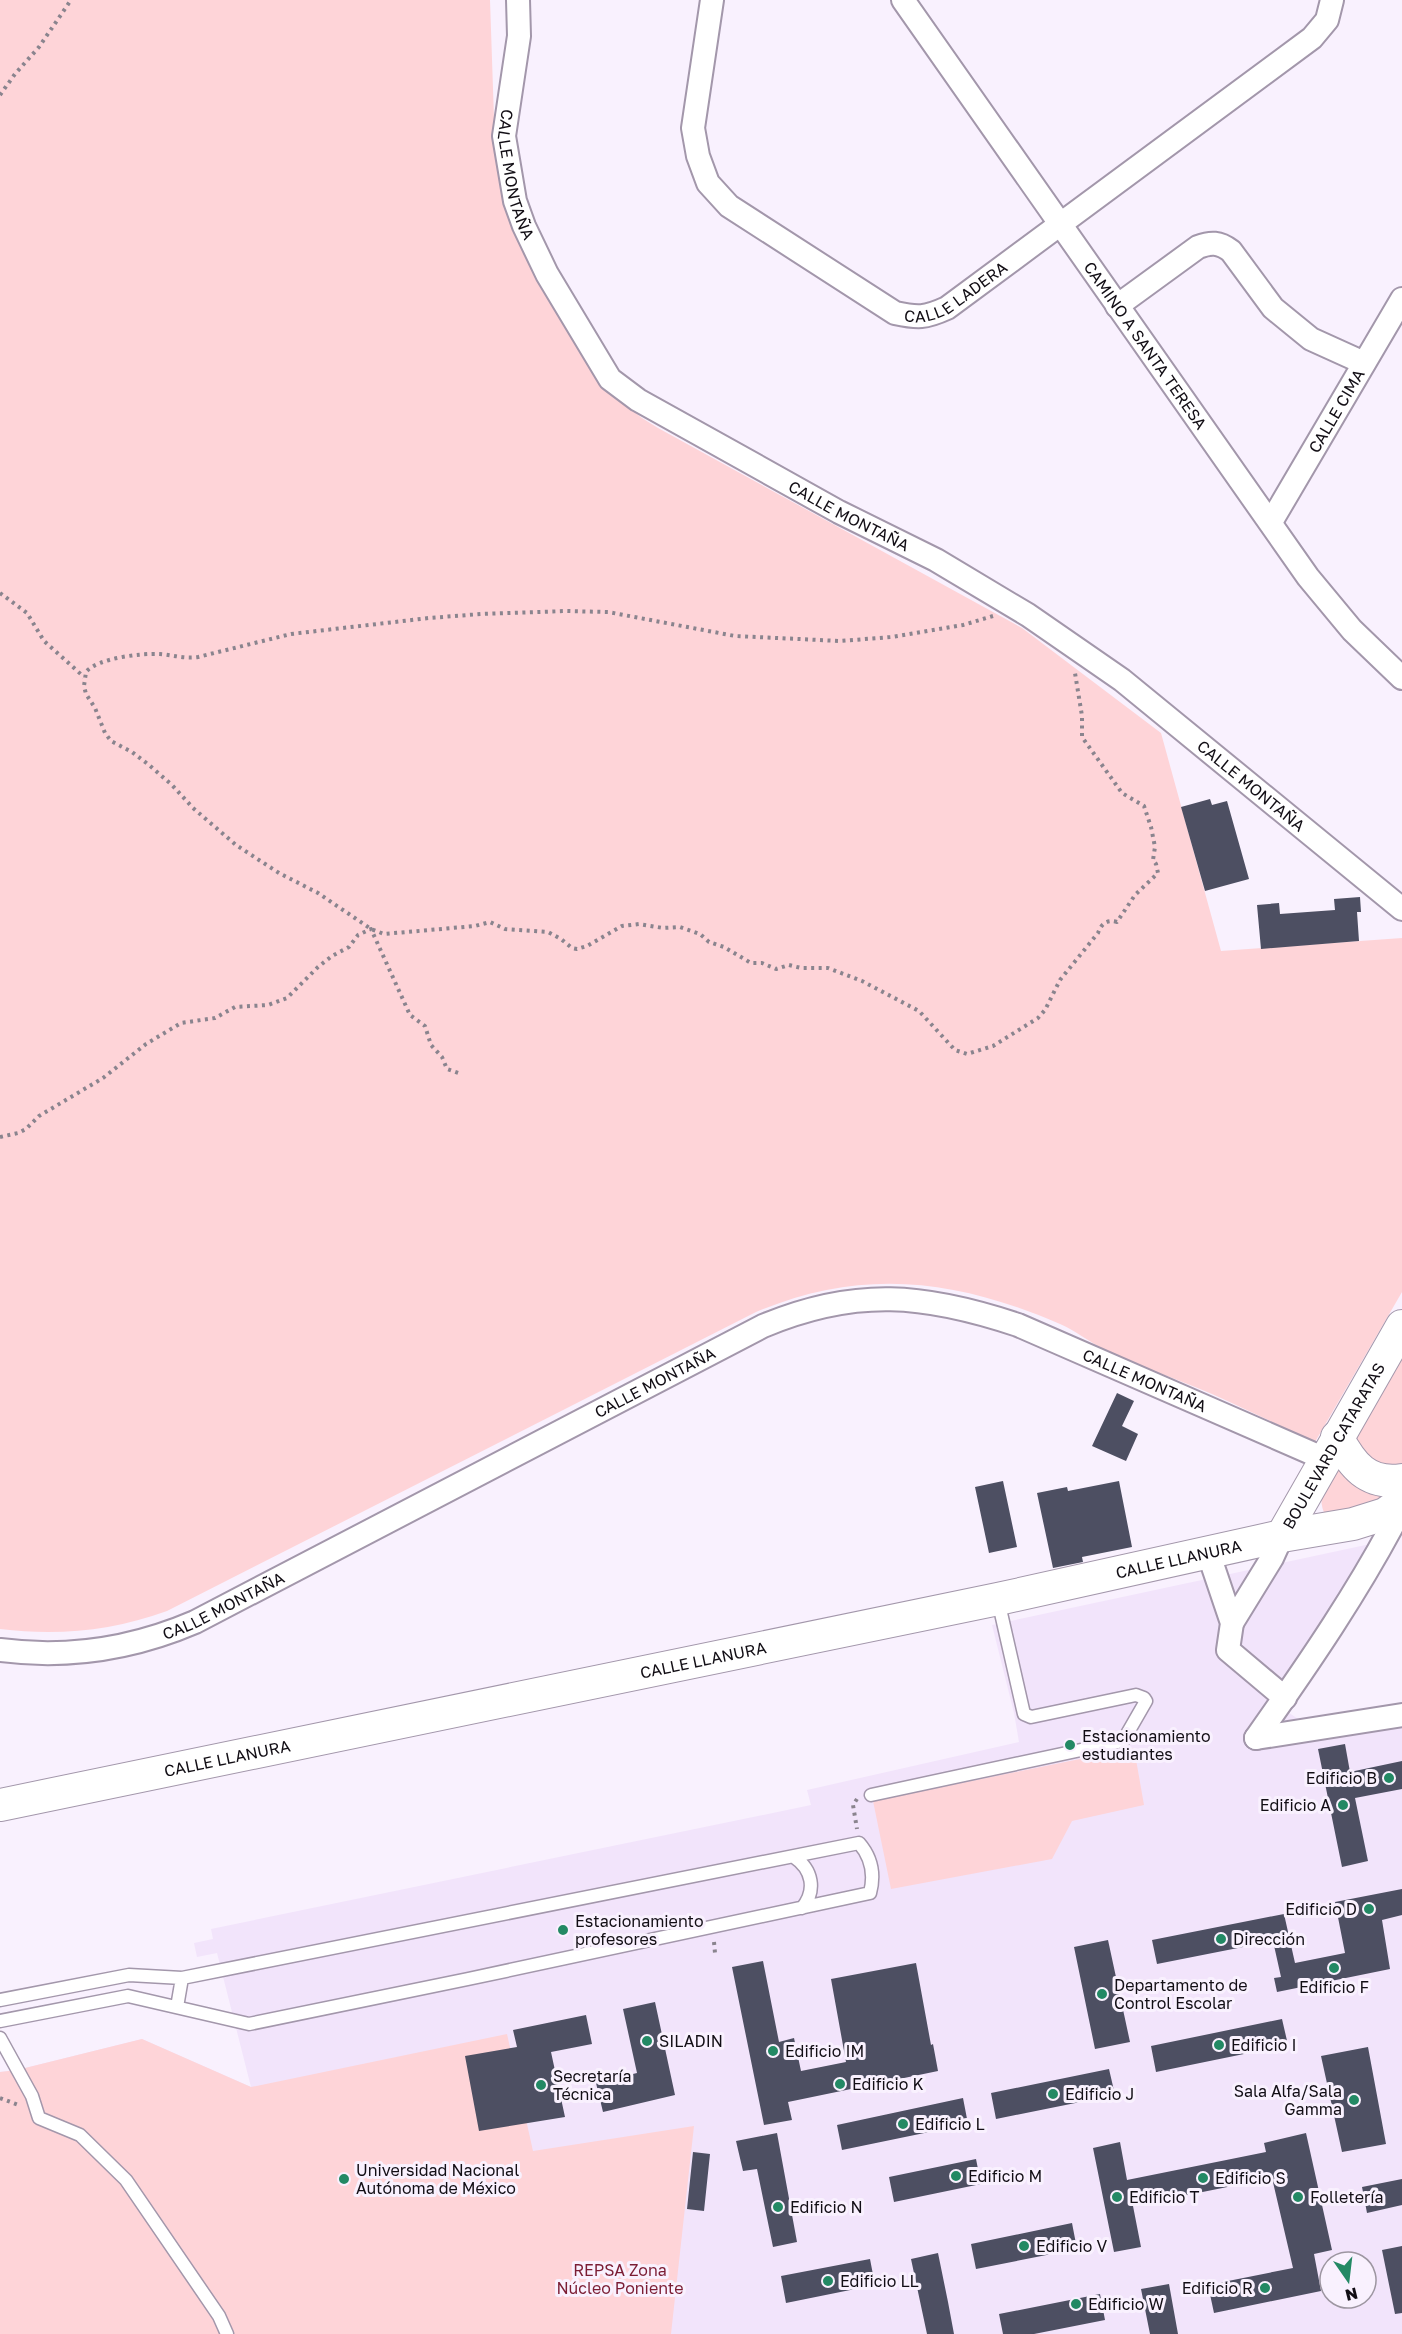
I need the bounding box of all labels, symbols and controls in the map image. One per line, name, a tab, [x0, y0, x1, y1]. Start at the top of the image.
street label: CALLE MONTAÑA	[494, 108, 539, 243]
street label: CALLE LADERA	[903, 257, 1011, 327]
street label: CAMINO A SANTA TERESA	[1080, 258, 1211, 433]
street label: CALLE CIMA	[1304, 365, 1369, 456]
street label: CALLE MONTAÑA	[785, 476, 913, 555]
street label: CALLE MONTAÑA	[1193, 736, 1309, 836]
street label: CALLE MONTAÑA	[591, 1343, 719, 1422]
street label: CALLE MONTAÑA	[1080, 1344, 1210, 1416]
street label: BOULEVARD CATARATAS	[1278, 1359, 1389, 1533]
street label: CALLE LLANURA	[1114, 1535, 1244, 1583]
street label: CALLE MONTAÑA	[160, 1567, 288, 1644]
street label: CALLE LLANURA	[638, 1637, 768, 1683]
place label: Estacionamiento estudiantes	[1082, 1726, 1211, 1764]
street label: CALLE LLANURA	[162, 1735, 292, 1781]
marker: Estacionamiento estudiantes	[1063, 1738, 1077, 1752]
place label: Edificio B	[1306, 1768, 1377, 1788]
marker: Edificio B	[1382, 1771, 1396, 1785]
place label: Edificio A	[1260, 1795, 1331, 1815]
marker: Edificio A	[1336, 1798, 1350, 1812]
place label: Edificio D	[1285, 1899, 1357, 1919]
marker: Edificio D	[1362, 1902, 1376, 1916]
place label: Estacionamiento profesores	[575, 1911, 704, 1949]
marker: Estacionamiento profesores	[556, 1923, 570, 1937]
place label: Dirección	[1233, 1929, 1305, 1949]
marker: Dirección	[1214, 1932, 1228, 1946]
marker: Edificio F	[1327, 1961, 1341, 1975]
place label: Departamento de Control Escolar	[1114, 1975, 1248, 2013]
place label: Edificio F	[1299, 1977, 1369, 1997]
marker: Departamento de Control Escolar	[1095, 1987, 1109, 2001]
place label: SILADIN	[659, 2031, 723, 2051]
marker: SILADIN	[640, 2034, 654, 2048]
place label: Edificio I	[1231, 2035, 1297, 2055]
marker: Edificio I	[1212, 2038, 1226, 2052]
place label: Edificio IM	[785, 2041, 864, 2061]
marker: Edificio IM	[766, 2044, 780, 2058]
place label: Secretaría Técnica	[553, 2066, 632, 2104]
place label: Edificio K	[852, 2074, 924, 2094]
marker: Edificio K	[833, 2077, 847, 2091]
marker: Secretaría Técnica	[534, 2078, 548, 2092]
place label: Sala Alfa/Sala Gamma	[1234, 2081, 1342, 2119]
place label: Edificio J	[1065, 2084, 1134, 2104]
marker: Edificio J	[1046, 2087, 1060, 2101]
marker: Sala Alfa/Sala Gamma	[1347, 2093, 1361, 2107]
place label: Edificio L	[915, 2114, 985, 2134]
marker: Edificio L	[896, 2117, 910, 2131]
place label: Universidad Nacional Autónoma de México	[356, 2160, 519, 2198]
place label: Edificio M	[968, 2166, 1042, 2186]
place label: Edificio S	[1215, 2168, 1286, 2188]
marker: Edificio M	[949, 2169, 963, 2183]
marker: Edificio S	[1196, 2171, 1210, 2185]
marker: Universidad Nacional Autónoma de México	[337, 2172, 351, 2186]
place label: Edificio T	[1129, 2187, 1199, 2207]
place label: Folletería	[1310, 2187, 1384, 2207]
marker: Edificio T	[1110, 2190, 1124, 2204]
marker: Folletería	[1291, 2190, 1305, 2204]
place label: Edificio N	[790, 2197, 863, 2217]
marker: Edificio N	[771, 2200, 785, 2214]
place label: Edificio V	[1036, 2236, 1107, 2256]
marker: Edificio V	[1017, 2239, 1031, 2253]
north arrow	[1318, 2250, 1378, 2310]
park label: REPSA Zona Núcleo Poniente	[556, 2260, 684, 2298]
place label: Edificio LL	[840, 2271, 919, 2291]
marker: Edificio LL	[821, 2274, 835, 2288]
place label: Edificio R	[1182, 2278, 1253, 2298]
marker: Edificio R	[1258, 2281, 1272, 2295]
text: N	[1343, 2283, 1360, 2306]
place label: Edificio W	[1088, 2294, 1164, 2314]
marker: Edificio W	[1069, 2297, 1083, 2311]

